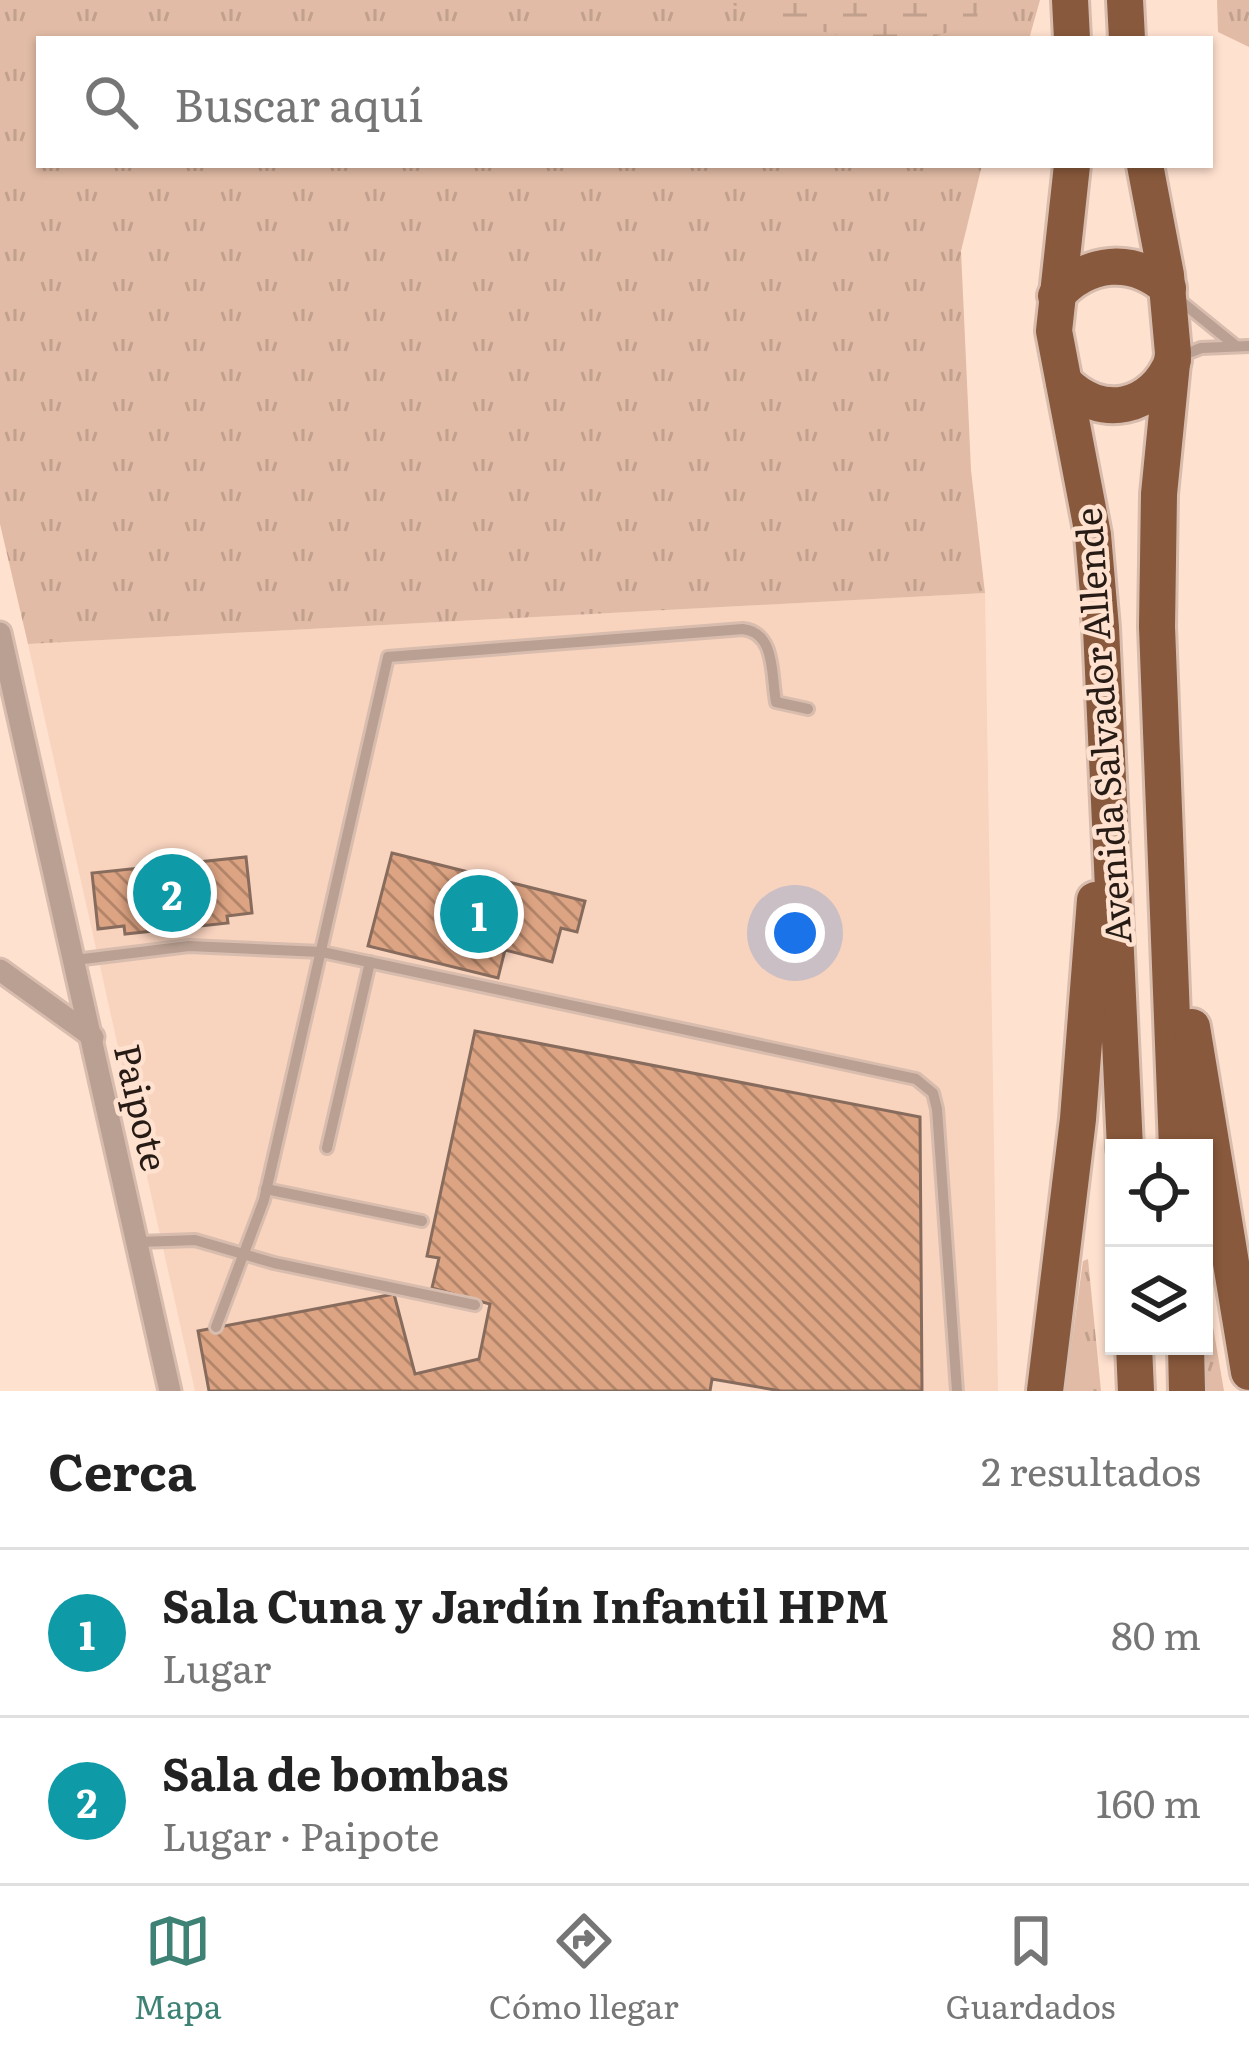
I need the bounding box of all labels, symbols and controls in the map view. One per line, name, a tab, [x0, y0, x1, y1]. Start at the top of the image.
search box	[36, 36, 1213, 168]
icon: search	[78, 69, 144, 135]
text: Buscar aquí	[174, 69, 423, 136]
street label: Avenida Salvador Allende	[1059, 506, 1143, 946]
pin: 2	[133, 848, 211, 938]
pin: 1	[440, 869, 518, 959]
your location	[765, 903, 825, 963]
street label: Paipote	[103, 1038, 183, 1176]
map controls	[1105, 1139, 1213, 1355]
button: locate	[1105, 1139, 1213, 1247]
button: layers	[1105, 1247, 1213, 1355]
text: Cerca	[48, 1431, 196, 1507]
text: 2 resultados	[981, 1440, 1201, 1498]
text: Sala Cuna y Jardín Infantil HPM	[162, 1570, 889, 1637]
text: 1	[79, 1604, 95, 1662]
text: 80 m	[1111, 1604, 1201, 1662]
text: Lugar	[162, 1637, 271, 1695]
text: Sala de bombas	[162, 1738, 509, 1805]
text: 2	[77, 1772, 97, 1830]
text: 160 m	[1096, 1772, 1201, 1830]
text: Lugar · Paipote	[162, 1805, 439, 1863]
tab: Mapa	[134, 1908, 222, 2029]
tab: Cómo llegar	[489, 1908, 679, 2029]
tab: Guardados	[946, 1908, 1115, 2029]

